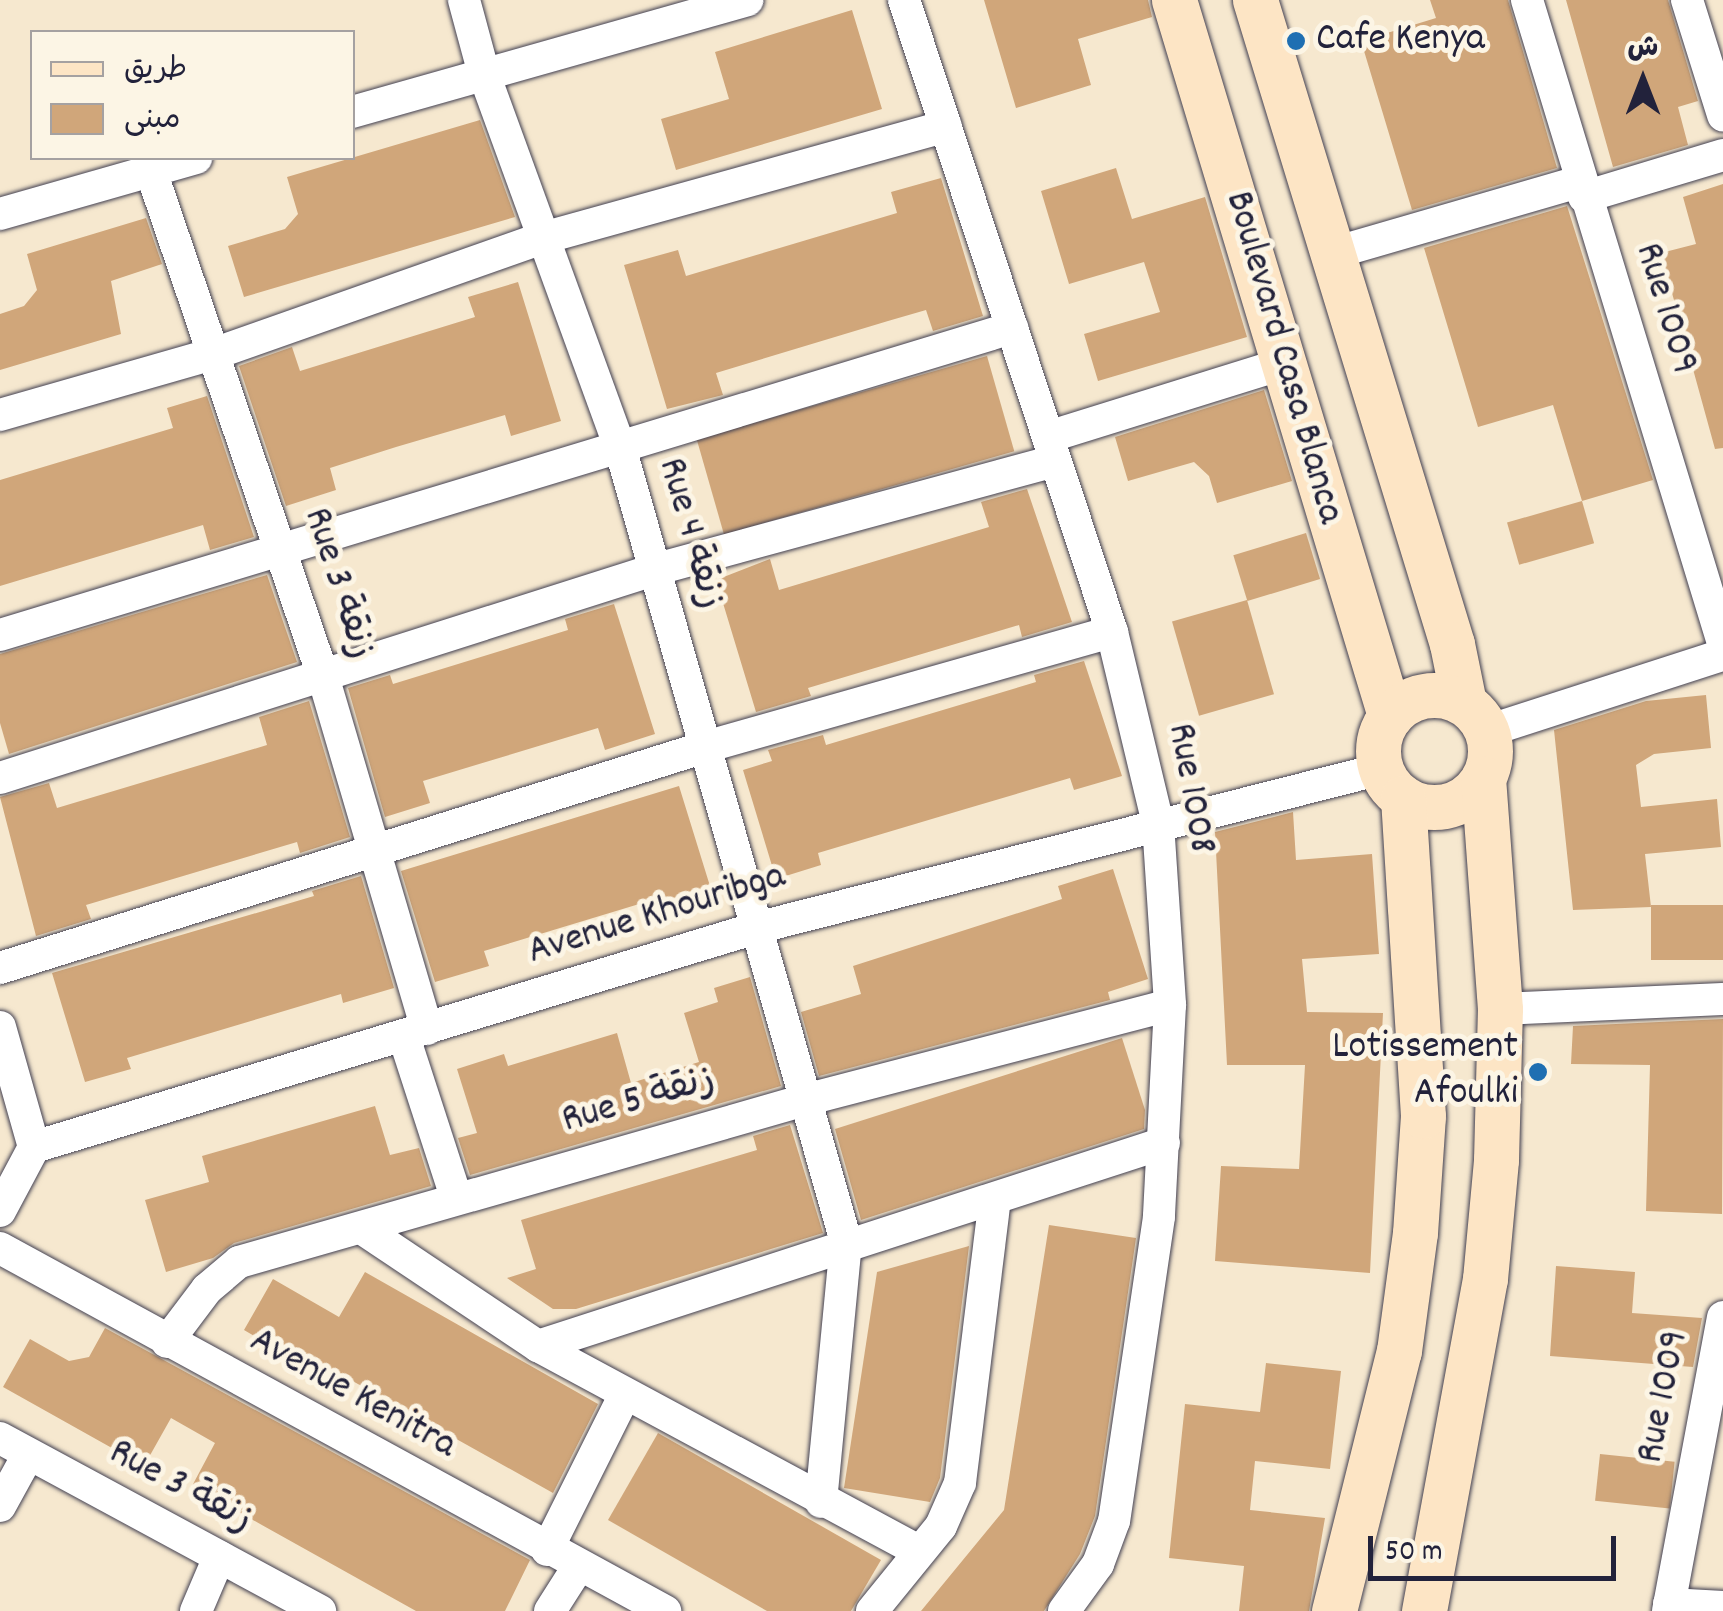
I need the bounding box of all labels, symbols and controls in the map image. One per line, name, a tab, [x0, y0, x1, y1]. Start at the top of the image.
place label: Cafe Kenya	[1316, 17, 1485, 65]
legend	[30, 30, 355, 160]
marker: Cafe Kenya	[1285, 30, 1307, 52]
north arrow	[1593, 30, 1693, 130]
text: ش	[1628, 30, 1658, 70]
text: طريق	[124, 50, 187, 93]
text: مبنى	[124, 100, 180, 143]
street label: Boulevard Casa Blanca	[1212, 186, 1352, 530]
street label: Rue 1009	[1621, 238, 1707, 380]
street label: Rue 4 زنقة	[645, 453, 733, 615]
street label: Rue 3 زنقة	[290, 502, 384, 666]
street label: Rue 1008	[1154, 720, 1224, 858]
street label: Avenue Khouribga	[523, 854, 791, 978]
place label: Lotissement Afoulki	[1332, 1025, 1518, 1119]
street label: Rue 5 زنقة	[557, 1057, 721, 1147]
marker: Lotissement Afoulki	[1527, 1061, 1549, 1083]
street label: Avenue Kenitra	[240, 1319, 464, 1471]
street label: Rue 1009	[1629, 1327, 1701, 1467]
street label: Rue 3 زنقة	[100, 1430, 260, 1546]
scale bar	[1373, 1516, 1620, 1578]
text: 50 m	[1385, 1532, 1443, 1575]

